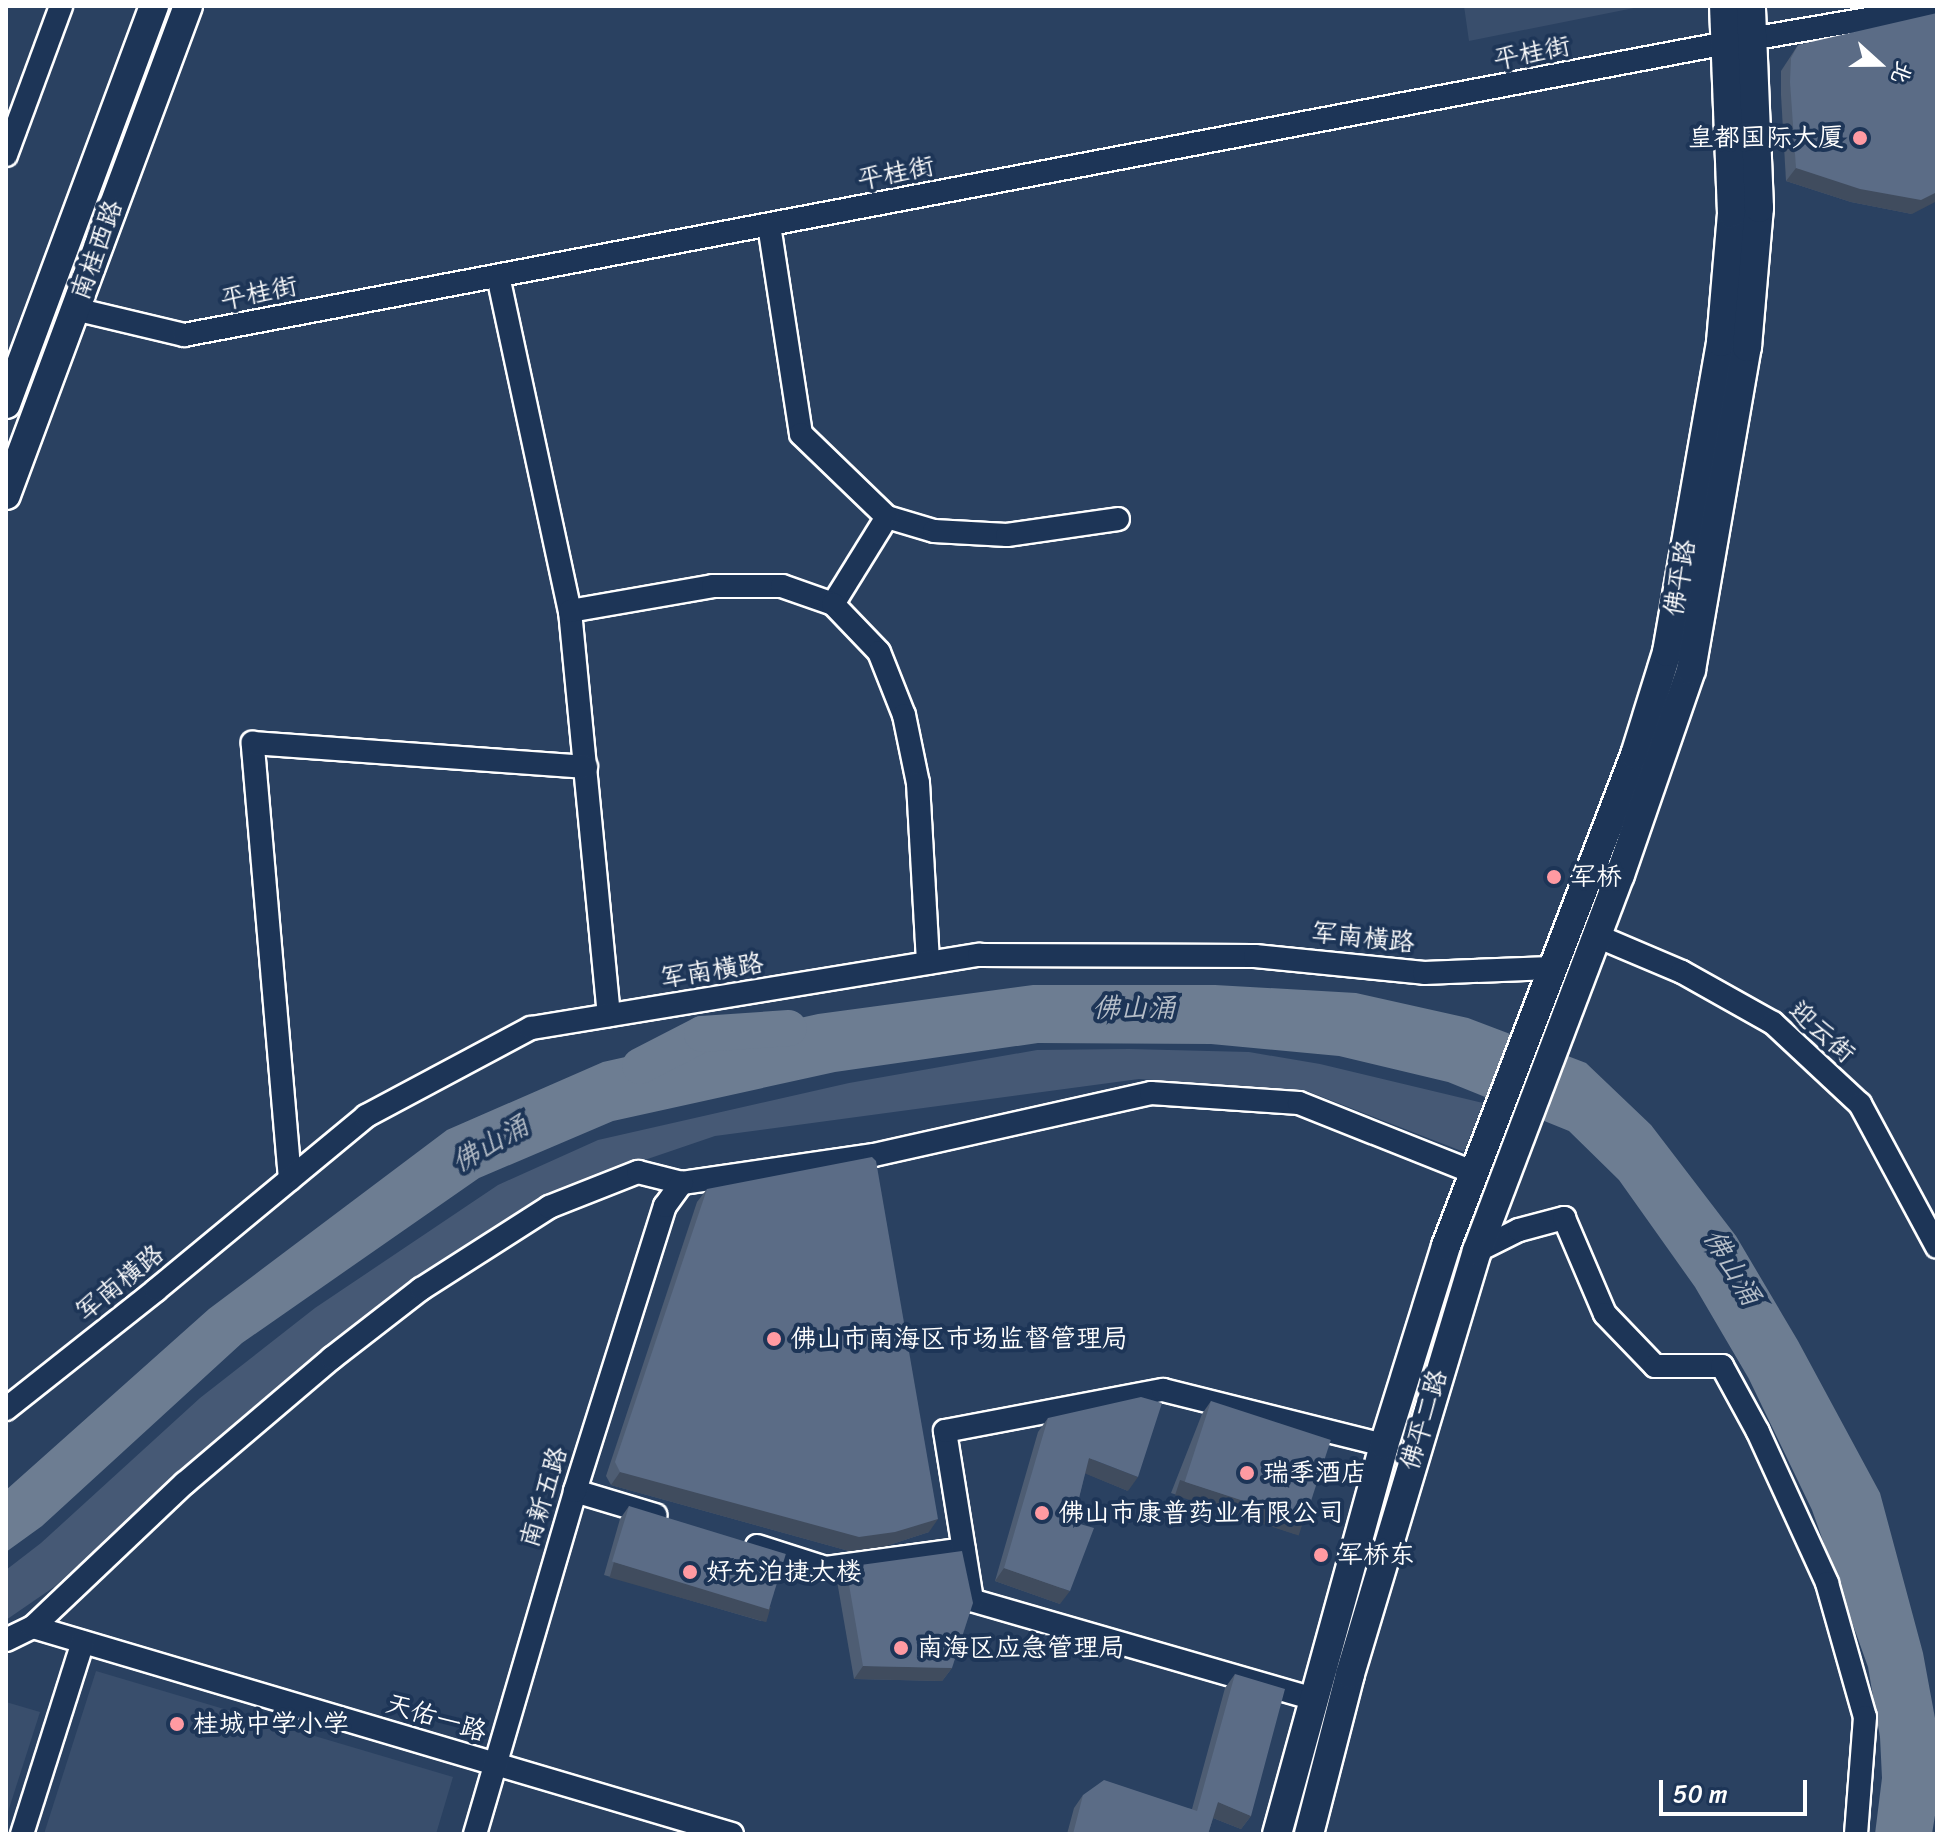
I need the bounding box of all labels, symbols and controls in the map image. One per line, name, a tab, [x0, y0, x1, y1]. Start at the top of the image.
north arrow	[1839, 24, 1919, 104]
street label: 平桂街	[1491, 30, 1573, 76]
text: 北	[1880, 56, 1924, 90]
place label: 皇都国际大厦	[1688, 122, 1844, 154]
marker: 皇都国际大厦	[1851, 129, 1869, 147]
street label: 平桂街	[855, 150, 937, 196]
street label: 南桂西路	[65, 196, 129, 304]
street label: 平桂街	[218, 270, 300, 316]
street label: 佛平路	[1658, 537, 1702, 619]
place label: 军桥	[1570, 861, 1622, 893]
marker: 军桥	[1545, 868, 1563, 886]
street label: 军南横路	[1310, 917, 1416, 959]
street label: 军南横路	[658, 947, 766, 995]
water label: 佛山涌	[1092, 991, 1176, 1025]
street label: 迎云街	[1783, 994, 1861, 1070]
water label: 佛山涌	[445, 1108, 535, 1180]
water label: 佛山涌	[1696, 1222, 1768, 1312]
street label: 军南横路	[70, 1238, 170, 1328]
place label: 佛山市南海区市场监督管理局	[790, 1323, 1128, 1355]
marker: 佛山市南海区市场监督管理局	[765, 1330, 783, 1348]
street label: 佛平二路	[1394, 1366, 1454, 1474]
street label: 南新五路	[514, 1443, 574, 1551]
place label: 瑞季酒店	[1263, 1457, 1367, 1489]
marker: 瑞季酒店	[1238, 1464, 1256, 1482]
place label: 佛山市康普药业有限公司	[1058, 1497, 1344, 1529]
marker: 佛山市康普药业有限公司	[1033, 1504, 1051, 1522]
place label: 军桥东	[1337, 1539, 1415, 1571]
marker: 军桥东	[1312, 1546, 1330, 1564]
place label: 好充泊捷大楼	[706, 1556, 862, 1588]
marker: 好充泊捷大楼	[681, 1563, 699, 1581]
place label: 南海区应急管理局	[917, 1632, 1125, 1664]
marker: 南海区应急管理局	[892, 1639, 910, 1657]
street label: 天佑一路	[382, 1688, 490, 1748]
place label: 桂城中学小学	[193, 1708, 349, 1740]
marker: 桂城中学小学	[168, 1715, 186, 1733]
scale bar	[1663, 1764, 1811, 1814]
text: 50 m	[1673, 1773, 1728, 1815]

